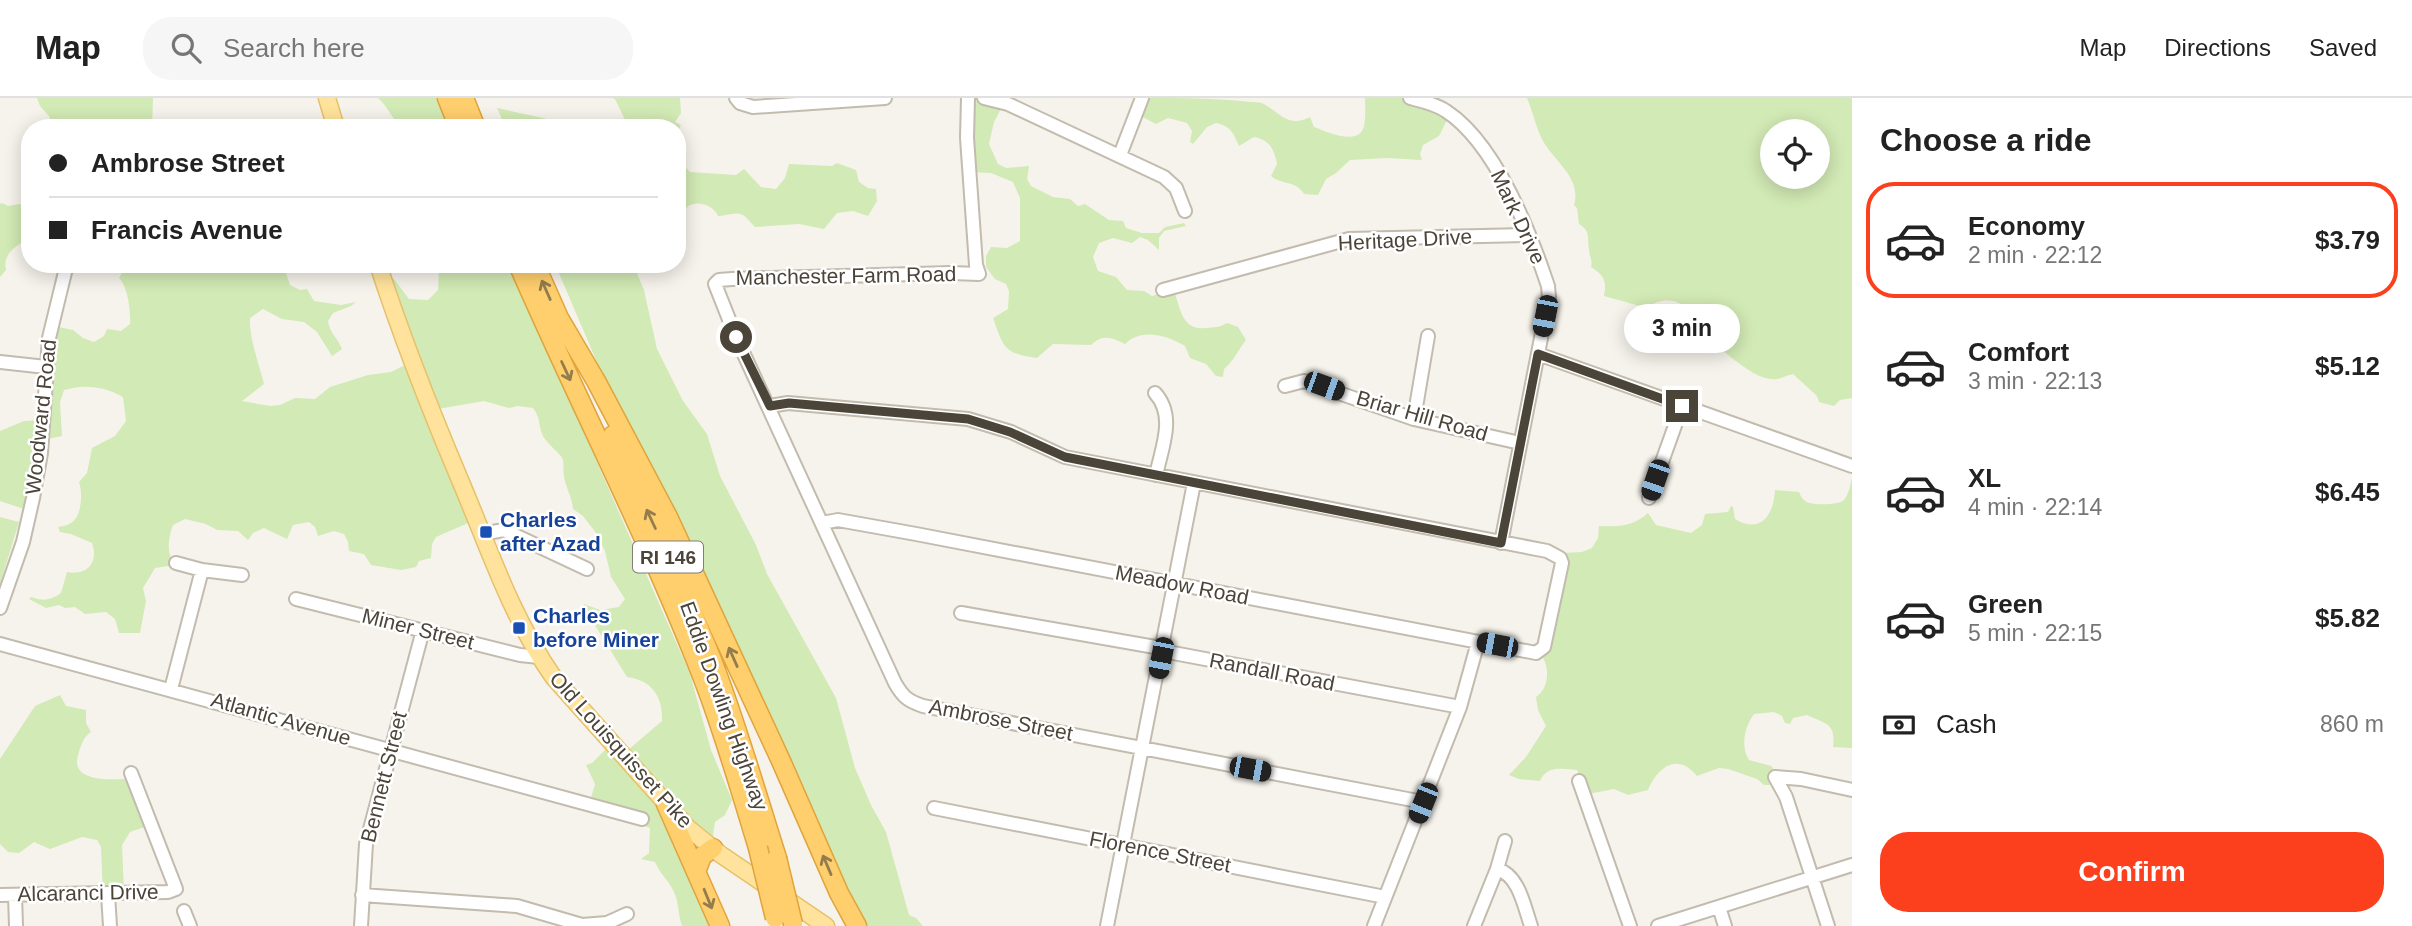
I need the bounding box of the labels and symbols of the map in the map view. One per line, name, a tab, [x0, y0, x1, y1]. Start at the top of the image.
street label: Mark Drive	[1487, 166, 1550, 268]
street label: Heritage Drive	[1337, 225, 1473, 254]
street label: Manchester Farm Road	[736, 262, 956, 289]
one-way arrow	[539, 280, 552, 301]
car	[1531, 293, 1560, 339]
callout: 3 min	[1624, 304, 1740, 354]
route start	[720, 321, 752, 353]
street label: Woodward Road	[21, 338, 60, 496]
one-way arrow	[560, 360, 573, 381]
car	[1301, 369, 1348, 403]
street label: Briar Hill Road	[1354, 386, 1490, 445]
route end	[1666, 390, 1698, 422]
car	[1639, 457, 1672, 503]
place label: Charles after Azad	[500, 508, 601, 555]
one-way arrow	[644, 509, 657, 530]
marker: Charles after Azad	[478, 524, 494, 540]
road number: RI 146	[633, 542, 703, 572]
street label: Meadow Road	[1113, 560, 1251, 609]
street label: Eddie Dowling Highway	[676, 598, 773, 814]
street label: Miner Street	[360, 604, 477, 654]
place label: Charles before Miner	[533, 604, 659, 651]
marker: Charles before Miner	[511, 620, 527, 636]
car	[1475, 631, 1520, 659]
car	[1147, 635, 1176, 681]
one-way arrow	[726, 647, 739, 669]
street label: Randall Road	[1207, 648, 1337, 695]
street label: Old Louisquisset Pike	[545, 667, 697, 832]
street label: Atlantic Avenue	[209, 688, 354, 749]
street label: Ambrose Street	[927, 694, 1075, 745]
street label: Bennett Street	[356, 709, 411, 845]
car	[1228, 755, 1273, 783]
car	[1406, 780, 1441, 826]
street label: Florence Street	[1087, 827, 1233, 877]
one-way arrow	[820, 854, 833, 876]
street label: Alcaranci Drive	[17, 880, 159, 905]
one-way arrow	[702, 888, 715, 910]

